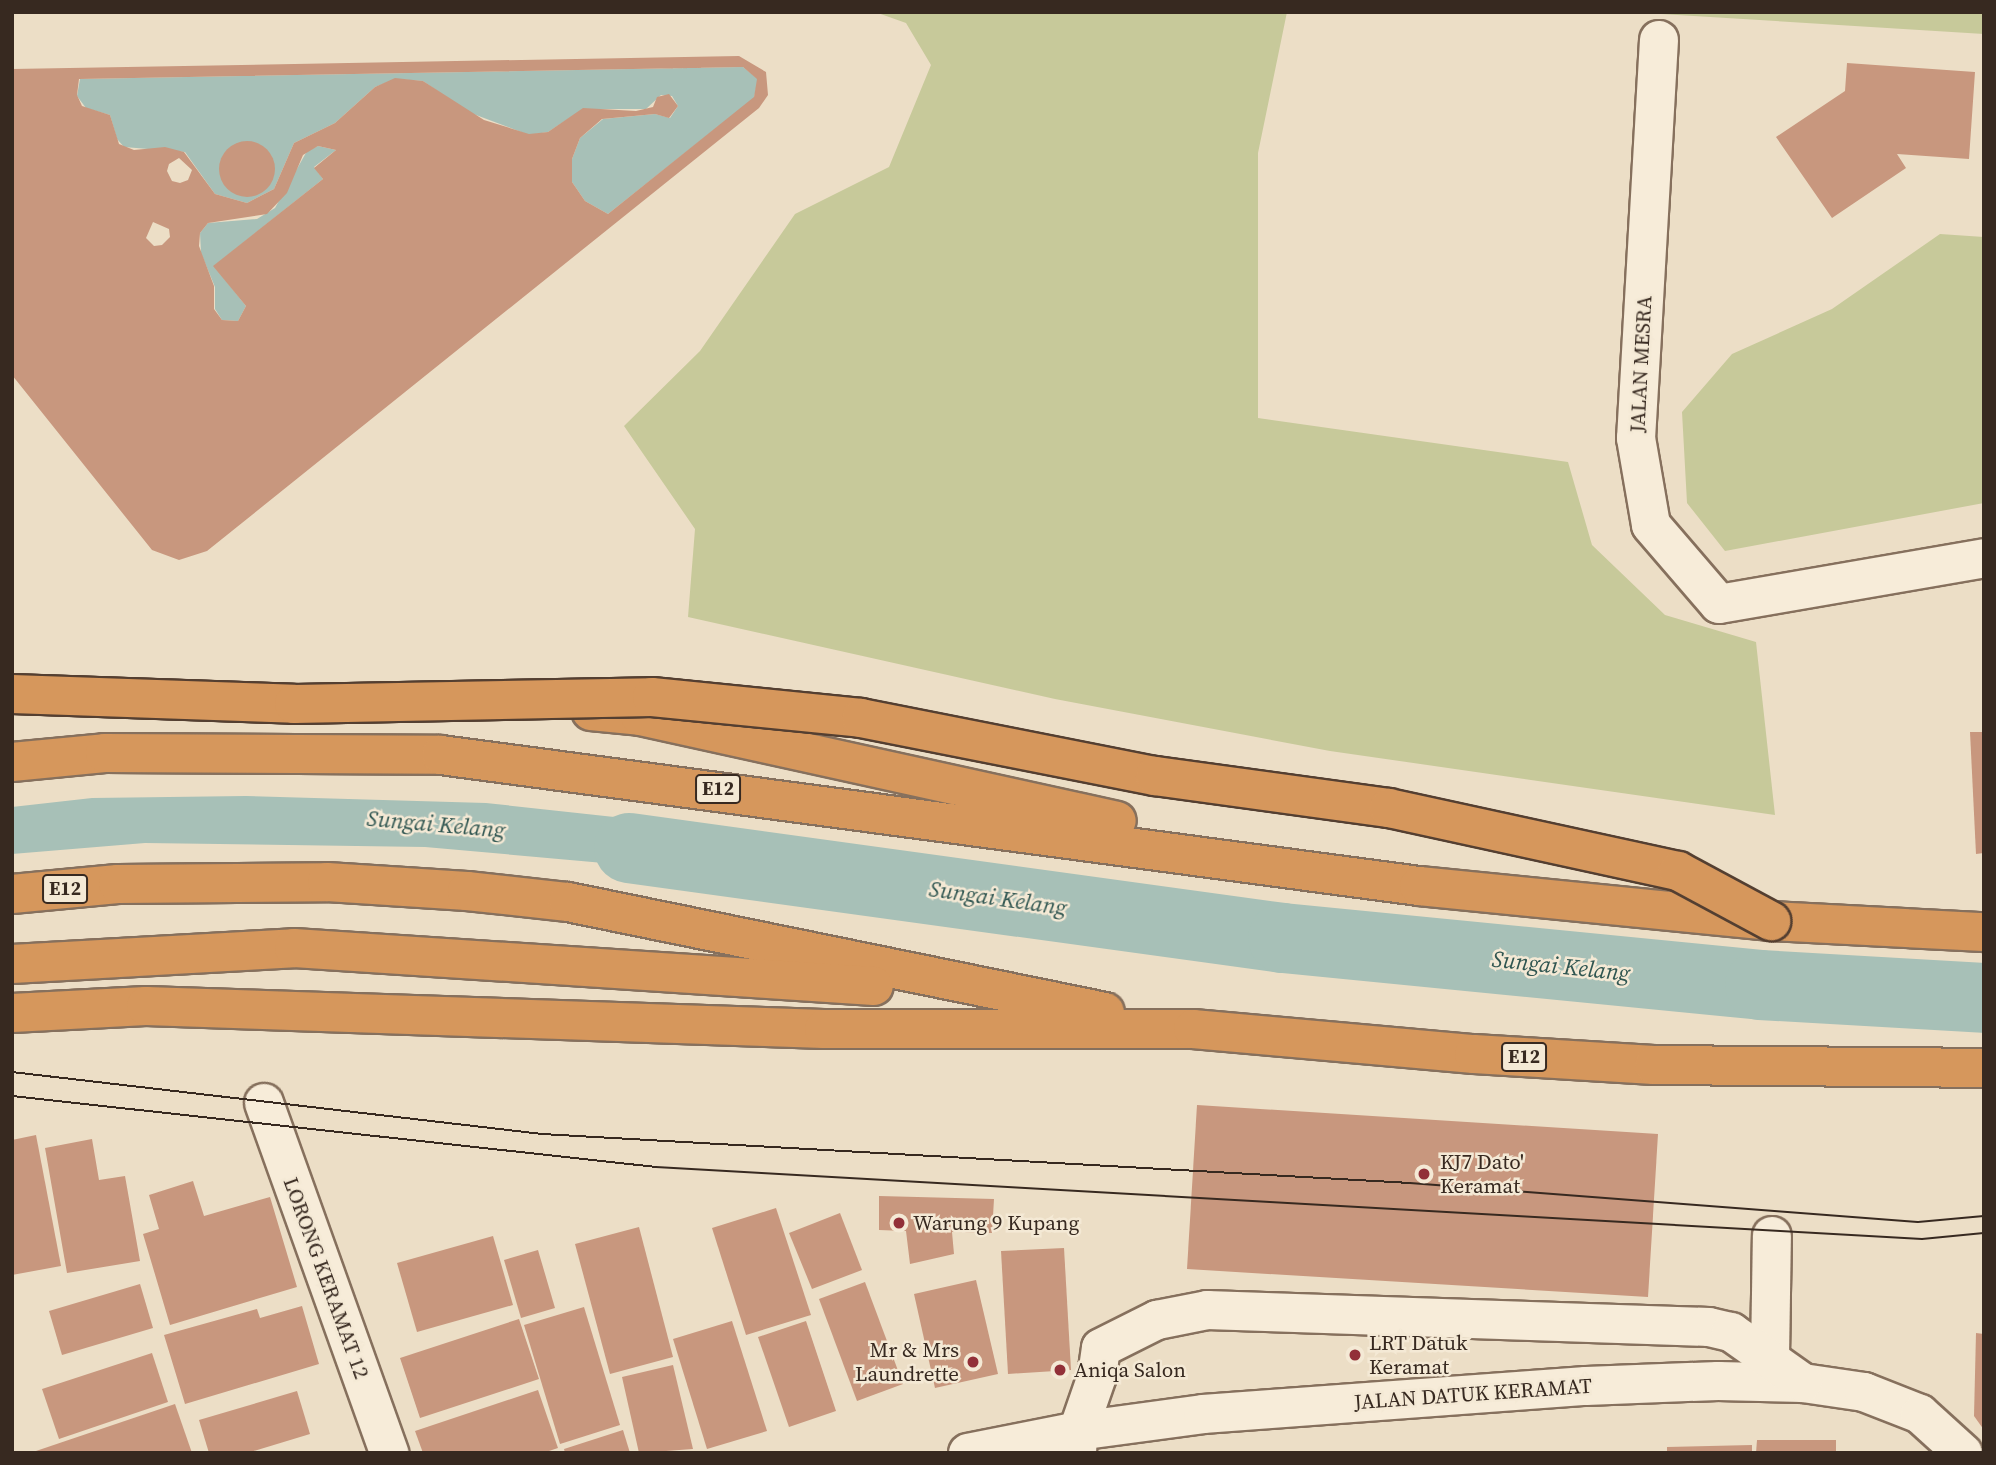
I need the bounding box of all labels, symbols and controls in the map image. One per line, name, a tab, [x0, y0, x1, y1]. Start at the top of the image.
street label: JALAN MESRA	[1625, 295, 1657, 433]
road number: E12	[694, 774, 742, 804]
water label: Sungai Kelang	[366, 804, 506, 844]
road number: E12	[41, 874, 90, 904]
water label: Sungai Kelang	[927, 875, 1069, 921]
water label: Sungai Kelang	[1491, 945, 1631, 987]
road number: E12	[1500, 1042, 1548, 1072]
place label: KJ7 Dato' Keramat	[1440, 1149, 1524, 1199]
marker: KJ7 Dato' Keramat	[1414, 1164, 1434, 1184]
street label: LORONG KERAMAT 12	[278, 1174, 374, 1382]
place label: Warung 9 Kupang	[913, 1210, 1079, 1236]
marker: Warung 9 Kupang	[891, 1215, 907, 1231]
place label: LRT Datuk Keramat	[1369, 1330, 1468, 1380]
place label: Mr & Mrs Laundrette	[855, 1337, 959, 1387]
marker: LRT Datuk Keramat	[1347, 1347, 1363, 1363]
marker: Mr & Mrs Laundrette	[965, 1354, 981, 1370]
place label: Aniqa Salon	[1074, 1357, 1186, 1383]
marker: Aniqa Salon	[1052, 1362, 1068, 1378]
street label: JALAN DATUK KERAMAT	[1353, 1373, 1593, 1415]

